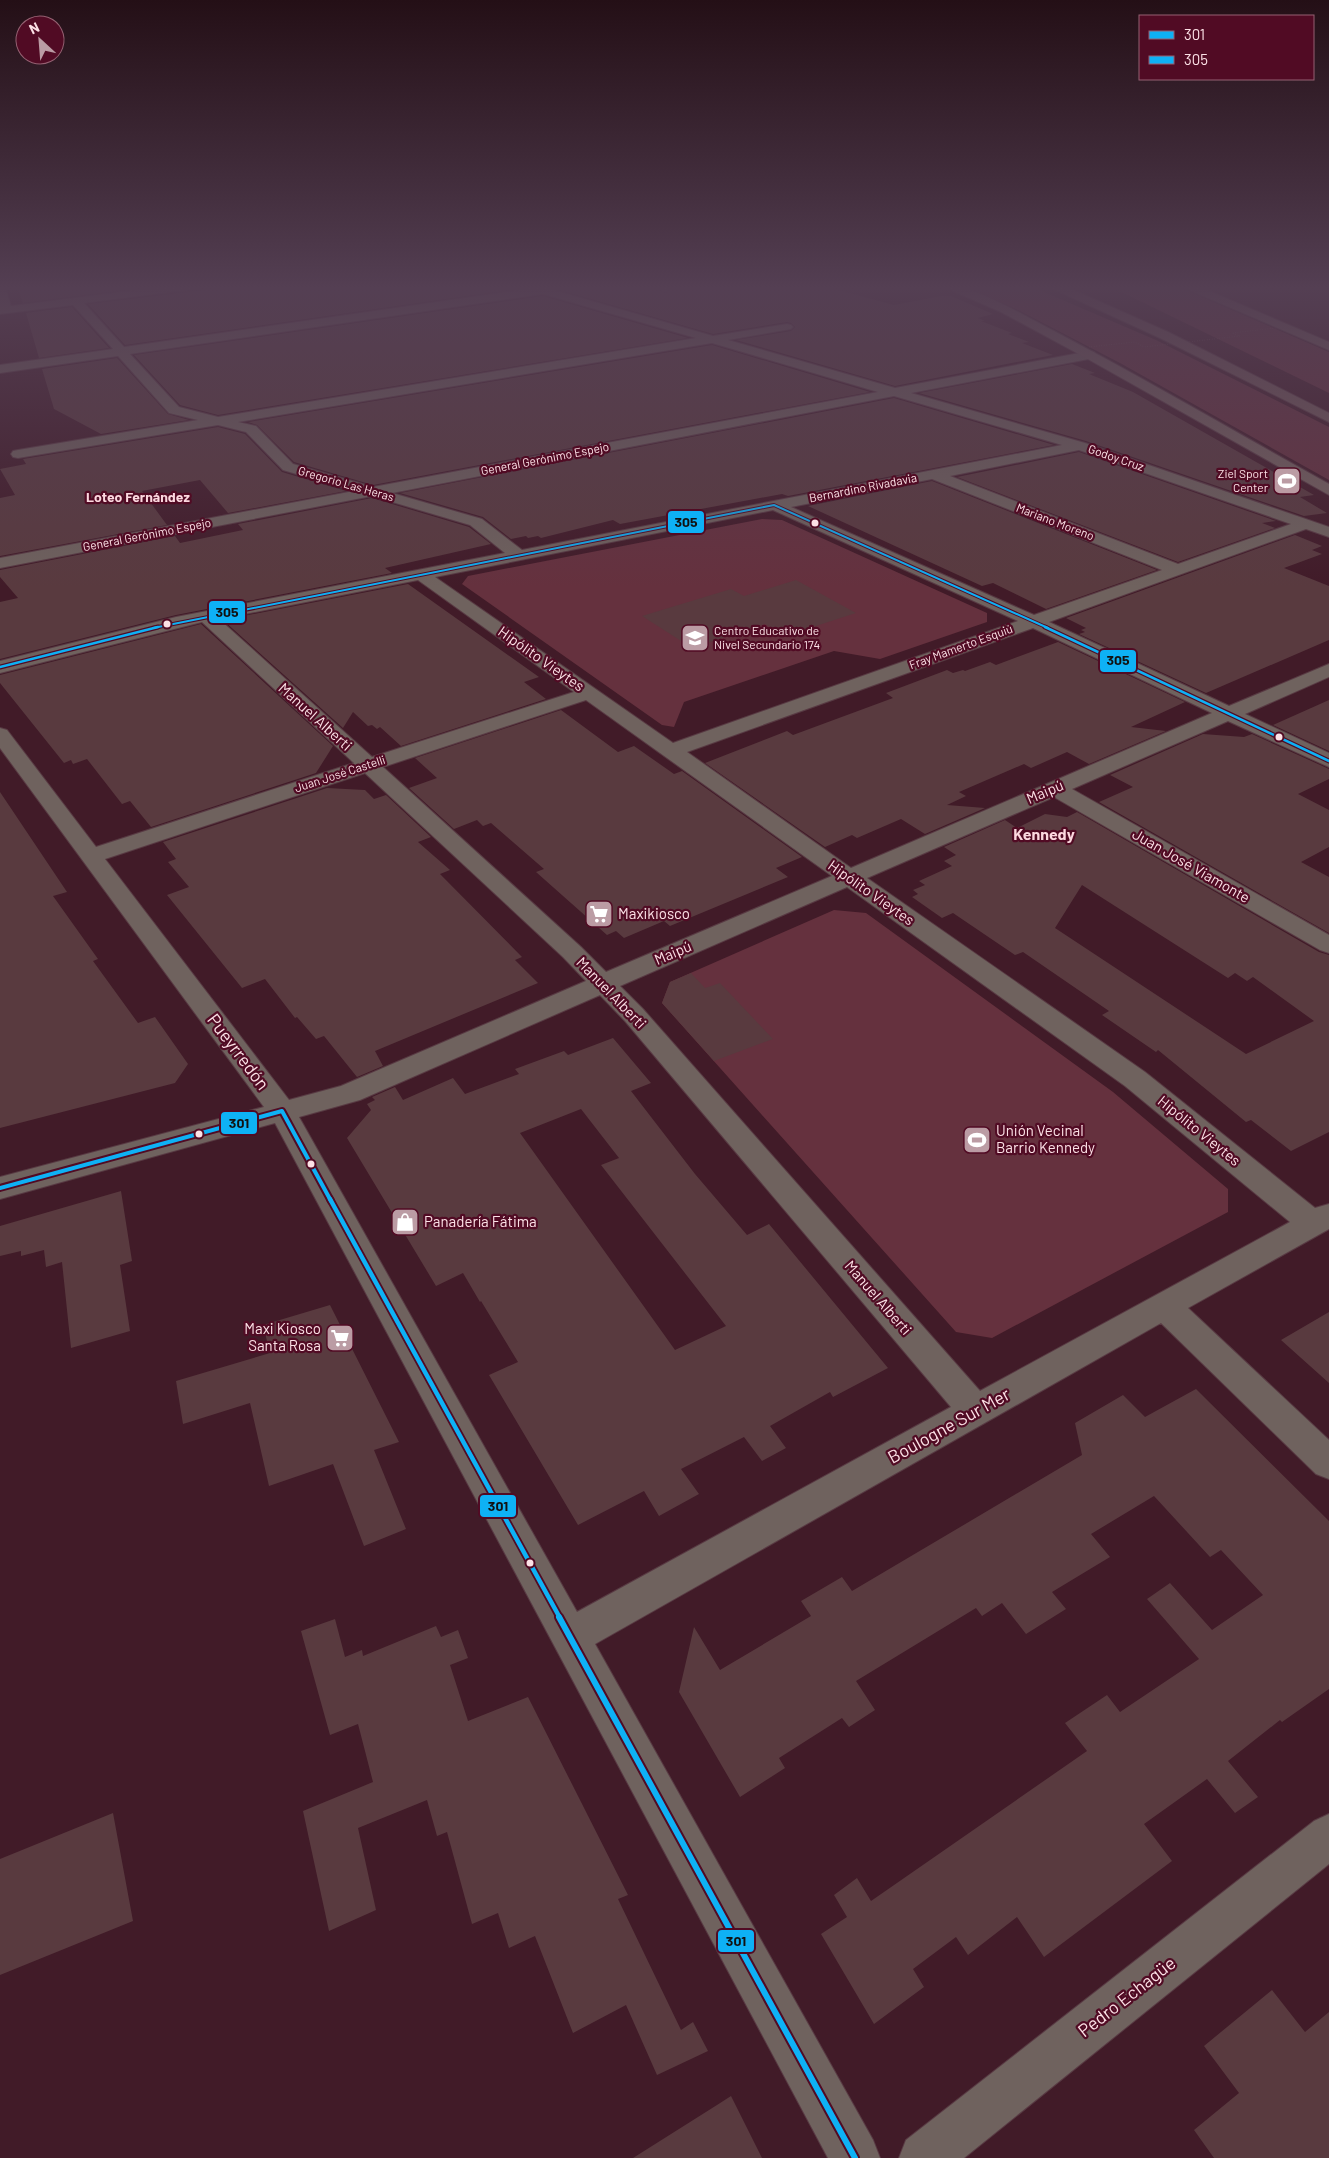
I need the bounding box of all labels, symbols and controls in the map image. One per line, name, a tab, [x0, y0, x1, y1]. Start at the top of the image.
north arrow	[15, 15, 65, 65]
legend	[1139, 15, 1314, 80]
text: N	[26, 18, 42, 38]
text: 301	[1184, 25, 1205, 43]
text: 305	[1184, 50, 1208, 68]
street label: General Gerónimo Espejo	[479, 439, 610, 477]
street label: Godoy Cruz	[1087, 441, 1146, 473]
street label: Gregorio Las Heras	[297, 463, 396, 503]
place label: Ziel Sport Center	[1218, 466, 1269, 494]
sports icon: Ziel Sport Center	[1272, 466, 1302, 496]
street label: Bernardino Rivadavia	[808, 470, 918, 504]
district label: Loteo Fernández	[86, 488, 190, 505]
street label: Mariano Moreno	[1014, 500, 1096, 542]
line badge: 305	[667, 510, 705, 534]
text: 305	[674, 513, 698, 530]
street label: General Gerónimo Espejo	[81, 515, 212, 553]
unlabelled marker	[810, 518, 820, 528]
line badge: 305	[208, 600, 246, 624]
text: 305	[215, 603, 239, 620]
unlabelled marker	[162, 619, 172, 629]
street label: Fray Mamerto Esquiú	[907, 621, 1014, 671]
street label: Hipólito Vieytes	[495, 622, 588, 695]
school or university icon: Centro Educativo de Nivel Secundario 174	[680, 623, 710, 653]
place label: Centro Educativo de Nivel Secundario 174	[714, 623, 820, 651]
line badge: 305	[1099, 649, 1137, 673]
text: 305	[1106, 651, 1130, 668]
street label: Manuel Alberti	[275, 679, 356, 754]
unlabelled marker	[1274, 732, 1284, 742]
street label: Juan José Castelli	[293, 752, 387, 794]
street label: Maipú	[1023, 775, 1066, 807]
district label: Kennedy	[1013, 824, 1075, 843]
street label: Juan José Viamonte	[1130, 824, 1253, 906]
street label: Hipólito Vieytes	[825, 856, 918, 929]
supermarket icon: Maxikiosco	[584, 899, 614, 929]
place label: Maxikiosco	[618, 904, 690, 922]
street label: Maipú	[651, 936, 694, 968]
street label: Manuel Alberti	[573, 953, 650, 1032]
street label: Pueyrredón	[203, 1009, 275, 1094]
street label: Hipólito Vieytes	[1155, 1091, 1245, 1169]
line badge: 301	[220, 1111, 258, 1135]
text: 301	[229, 1114, 249, 1131]
place label: Unión Vecinal Barrio Kennedy	[996, 1121, 1095, 1156]
sports icon: Unión Vecinal Barrio Kennedy	[962, 1125, 992, 1155]
unlabelled marker	[194, 1129, 204, 1139]
unlabelled marker	[306, 1159, 316, 1169]
shop icon: Panadería Fátima	[390, 1207, 420, 1237]
place label: Panadería Fátima	[424, 1212, 537, 1230]
street label: Manuel Alberti	[842, 1257, 916, 1338]
place label: Maxi Kiosco Santa Rosa	[244, 1319, 321, 1354]
supermarket icon: Maxi Kiosco Santa Rosa	[325, 1323, 355, 1353]
street label: Boulogne Sur Mer	[884, 1382, 1014, 1468]
line badge: 301	[479, 1494, 517, 1518]
text: 301	[488, 1497, 508, 1514]
unlabelled marker	[525, 1558, 535, 1568]
line badge: 301	[717, 1929, 755, 1953]
text: 301	[726, 1932, 746, 1949]
street label: Pedro Echagüe	[1073, 1951, 1180, 2041]

